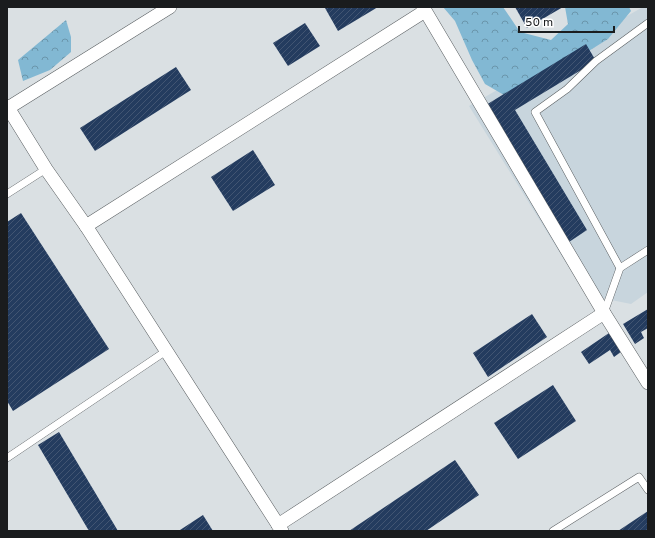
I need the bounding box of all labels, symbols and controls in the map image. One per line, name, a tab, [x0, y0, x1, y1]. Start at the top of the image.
scale bar	[519, 8, 614, 34]
text: 50 m	[525, 15, 553, 31]

